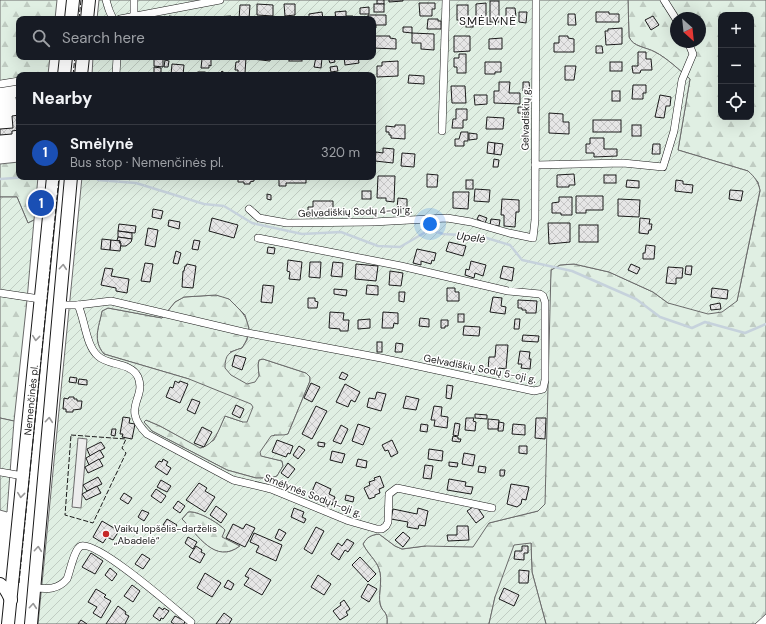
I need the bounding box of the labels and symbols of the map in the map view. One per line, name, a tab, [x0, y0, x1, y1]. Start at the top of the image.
north arrow	[670, 12, 706, 48]
district label: SMĖLYNĖ	[459, 13, 517, 29]
street label: Gelvadiškių g.	[518, 87, 533, 151]
pin: 1	[28, 188, 54, 218]
street label: Gelvadiškių Sodų 4-oji g.	[298, 203, 412, 220]
your location	[420, 214, 440, 234]
water label: Upelė	[456, 228, 486, 246]
one-way arrow	[58, 263, 67, 270]
one-way arrow	[32, 335, 41, 341]
street label: Gelvadiškių Sodų 5-oji g.	[423, 351, 537, 386]
street label: Nemenčinės pl.	[21, 364, 41, 436]
one-way arrow	[45, 417, 54, 423]
street label: Smėlynės Sodų 1-oji g.	[262, 471, 363, 520]
one-way arrow	[17, 492, 26, 498]
place label: Vaikų lopšelis-darželis „Abadelė“	[114, 522, 217, 547]
marker: Vaikų lopšelis-darželis „Abadelė“	[101, 529, 111, 539]
one-way arrow	[33, 546, 42, 552]
one-way arrow	[28, 603, 37, 609]

